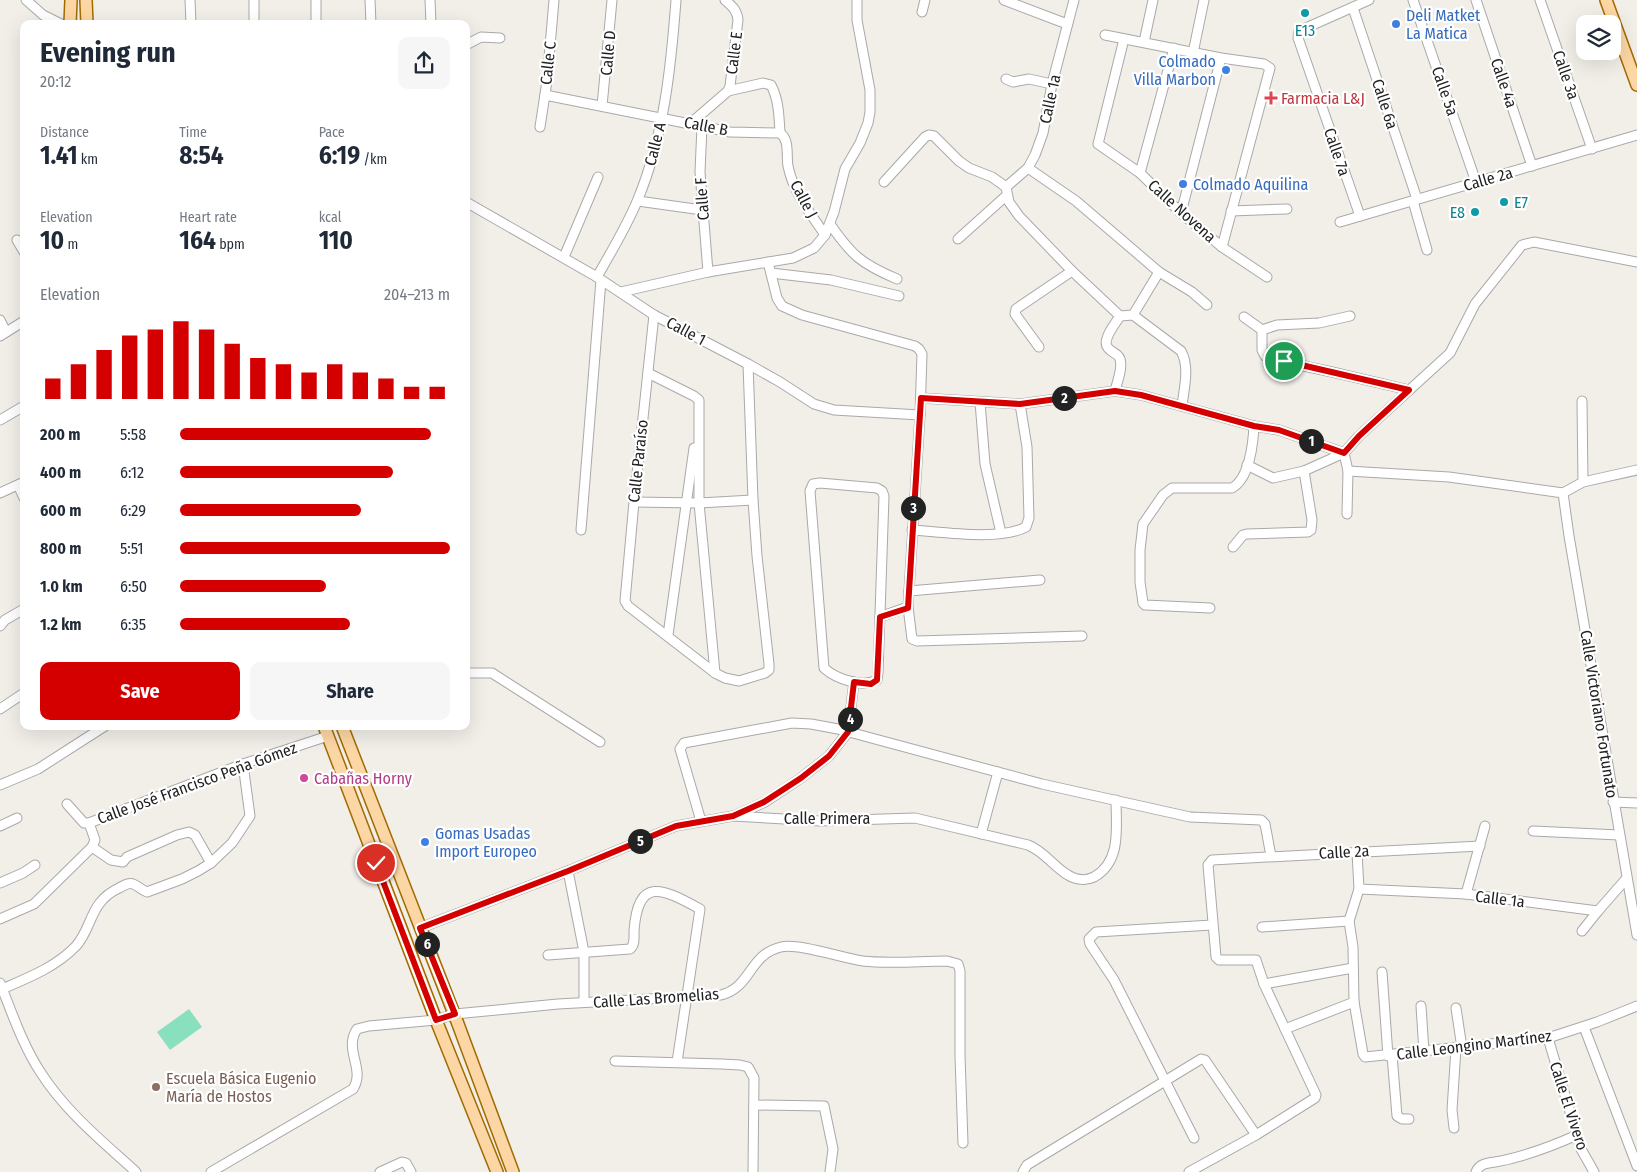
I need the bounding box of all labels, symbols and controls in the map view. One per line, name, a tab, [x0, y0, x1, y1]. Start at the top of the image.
place label: Deli Matket La Matica	[1406, 6, 1481, 43]
marker: E13	[1299, 7, 1311, 19]
map controls	[1576, 15, 1621, 60]
button: layers	[1576, 15, 1621, 60]
marker: Deli Matket La Matica	[1390, 18, 1402, 30]
place label: E13	[1295, 21, 1315, 40]
street label: Calle D	[597, 30, 619, 76]
street label: Calle E	[722, 30, 746, 76]
text: Evening run	[40, 36, 176, 69]
button: share	[398, 37, 450, 89]
street label: Calle C	[536, 40, 560, 86]
street label: Calle 3a	[1549, 48, 1583, 102]
place label: Colmado Villa Marbon	[1134, 52, 1216, 89]
street label: Calle 4a	[1487, 56, 1521, 110]
marker: Colmado Villa Marbon	[1220, 64, 1232, 76]
street label: Calle 5a	[1428, 64, 1462, 118]
text: 20:12	[40, 72, 71, 91]
street label: Calle 1a	[1036, 73, 1064, 125]
street label: Calle 6a	[1368, 77, 1402, 132]
place label: Farmacia L&J	[1281, 89, 1365, 108]
marker: Farmacia L&J	[1265, 92, 1277, 104]
street label: Calle B	[682, 112, 730, 140]
street label: Calle A	[640, 120, 670, 168]
text: Distance	[40, 124, 89, 141]
text: Time	[179, 124, 207, 141]
text: Pace	[319, 124, 345, 141]
street label: Calle 7a	[1320, 125, 1354, 179]
text: 1.41	[40, 141, 78, 171]
text: 8:54	[179, 141, 224, 171]
text: 6:19	[319, 141, 360, 171]
text: km	[78, 151, 98, 168]
text: /km	[360, 151, 387, 168]
street label: Calle 2a	[1461, 163, 1515, 195]
place label: Colmado Aquilina	[1193, 175, 1308, 194]
street label: Calle Novena	[1144, 176, 1220, 247]
street label: Calle F	[691, 177, 713, 221]
street label: Calle J	[786, 177, 822, 221]
marker: Colmado Aquilina	[1177, 178, 1189, 190]
place label: E7	[1514, 193, 1529, 212]
marker: E7	[1498, 196, 1510, 208]
place label: E8	[1450, 203, 1465, 222]
marker: E8	[1469, 206, 1481, 218]
text: Elevation	[40, 209, 93, 226]
text: Heart rate	[179, 209, 237, 226]
text: kcal	[319, 209, 341, 226]
text: 10	[40, 226, 64, 256]
text: 164	[179, 226, 216, 256]
text: 110	[319, 226, 353, 256]
text: m	[64, 236, 78, 253]
text: bpm	[216, 236, 245, 253]
text: Elevation	[40, 285, 100, 304]
text: 204–213 m	[384, 285, 450, 304]
street label: Calle 1	[663, 313, 709, 349]
pin	[1263, 340, 1305, 382]
icon: arrive	[1270, 347, 1298, 375]
pin: 2	[1052, 386, 1076, 410]
text: 2	[1061, 390, 1068, 407]
street label: Calle Paraíso	[624, 419, 652, 503]
text: 200 m	[40, 425, 80, 444]
text: 5:58	[120, 425, 146, 444]
pin: 1	[1298, 428, 1324, 454]
text: 1	[1309, 433, 1314, 450]
text: 400 m	[40, 463, 81, 482]
text: 6:12	[120, 463, 144, 482]
pin: 3	[900, 496, 926, 520]
text: 3	[910, 500, 917, 517]
text: 600 m	[40, 501, 81, 520]
text: 6:29	[120, 501, 146, 520]
text: 800 m	[40, 539, 81, 558]
text: 5:51	[120, 539, 144, 558]
text: 1.0 km	[40, 577, 83, 596]
text: 6:50	[120, 577, 147, 596]
text: 1.2 km	[40, 615, 82, 634]
text: 6:35	[120, 615, 146, 634]
street label: Calle Victoriano Fortunato	[1576, 629, 1622, 799]
button: Save	[40, 662, 240, 720]
button: Share	[250, 662, 450, 720]
pin: 4	[838, 706, 862, 732]
text: 4	[847, 711, 854, 728]
street label: Calle José Francisco Peña Gómez	[95, 738, 299, 828]
place label: Cabañas Horny	[314, 769, 413, 788]
marker: Cabañas Horny	[298, 772, 310, 784]
street label: Calle Primera	[784, 809, 870, 828]
place label: Gomas Usadas Import Europeo	[435, 824, 537, 861]
pin: 5	[628, 828, 652, 854]
text: 5	[637, 833, 644, 850]
marker: Gomas Usadas Import Europeo	[419, 836, 431, 848]
street label: Calle 2a	[1318, 841, 1370, 863]
pin	[355, 842, 397, 884]
icon: check	[362, 849, 390, 877]
street label: Calle 1a	[1474, 887, 1526, 911]
pin: 6	[414, 932, 440, 956]
text: 6	[424, 936, 431, 953]
street label: Calle Las Bromelias	[592, 984, 720, 1012]
street label: Calle Leongino Martínez	[1395, 1026, 1553, 1064]
street label: Calle El Vivero	[1546, 1059, 1592, 1153]
place label: Escuela Básica Eugenio María de Hostos	[166, 1069, 316, 1106]
marker: Escuela Básica Eugenio María de Hostos	[150, 1081, 162, 1093]

